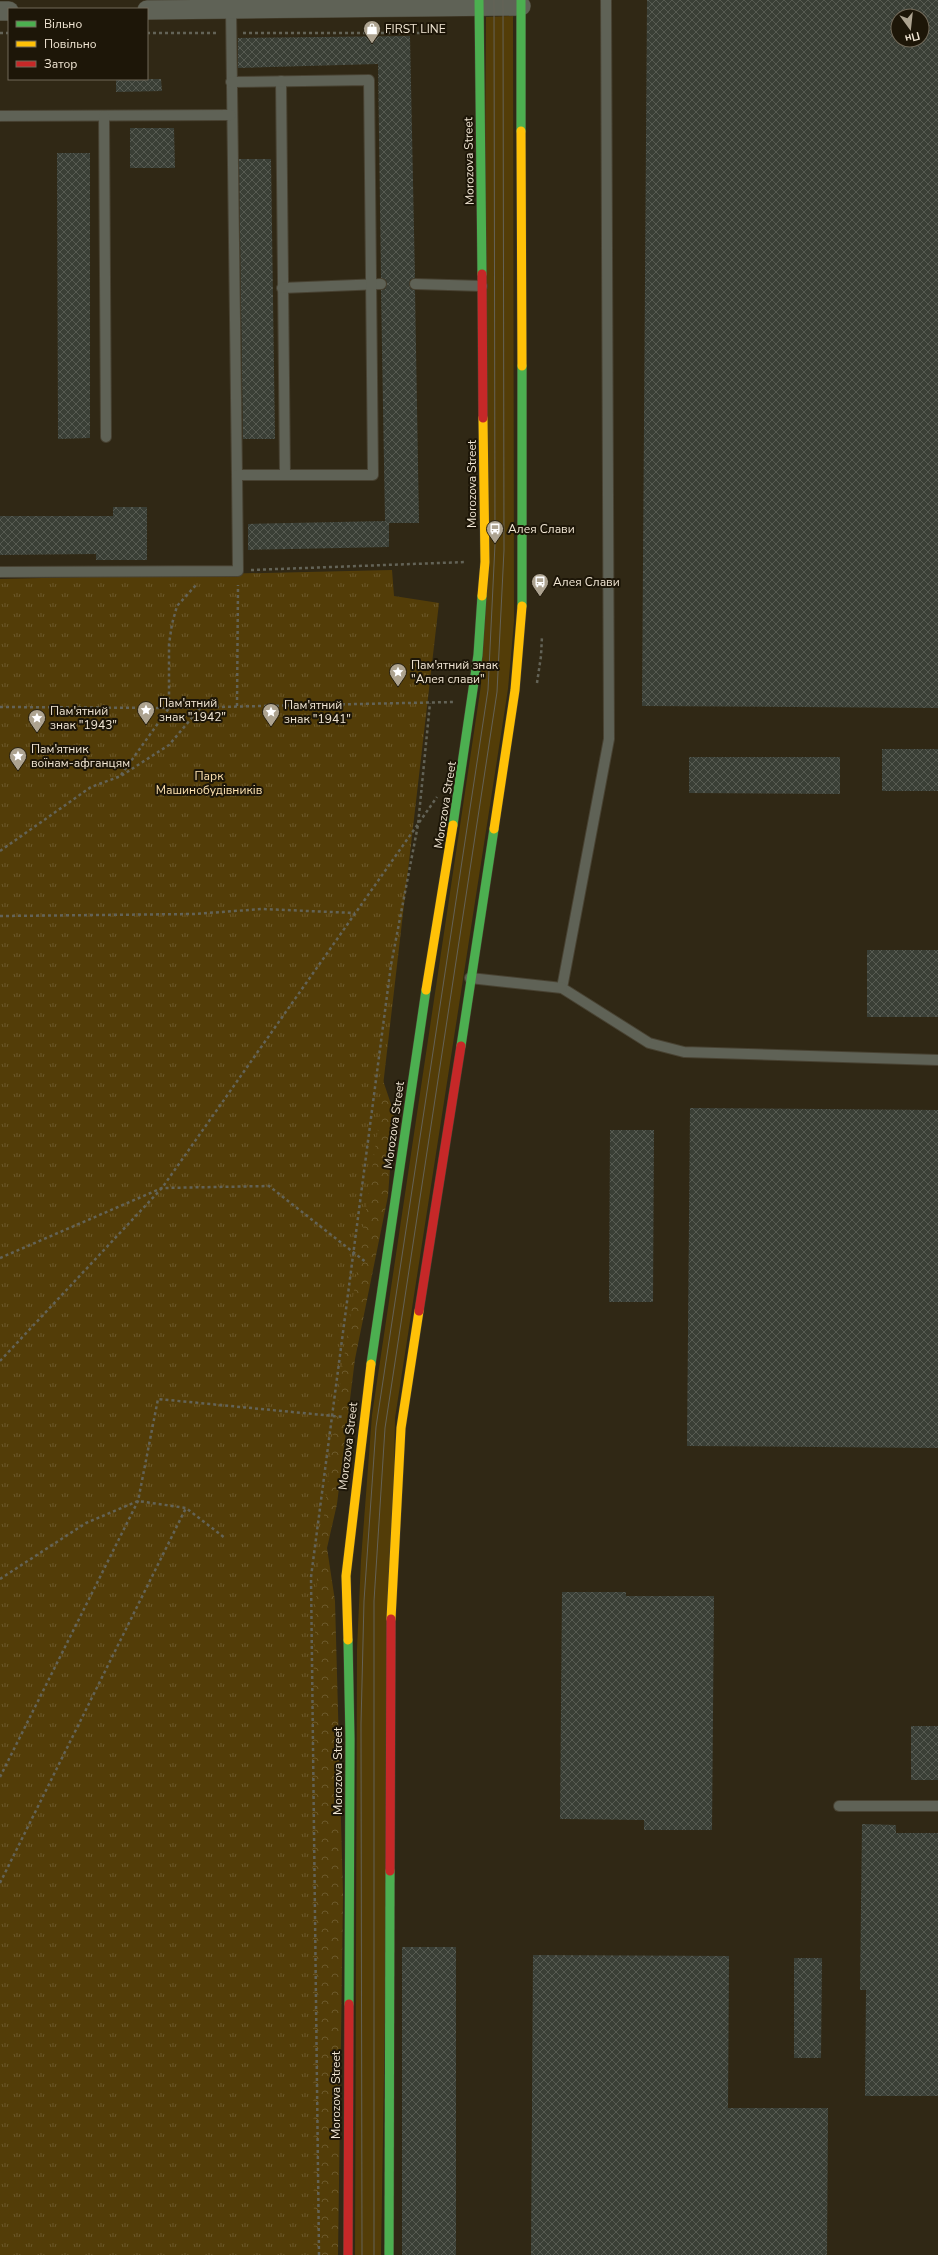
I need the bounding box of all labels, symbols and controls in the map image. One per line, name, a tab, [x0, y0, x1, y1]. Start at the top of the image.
legend	[8, 8, 148, 80]
north arrow	[890, 8, 930, 48]
text: Вільно	[44, 16, 82, 32]
shop icon: FIRST LINE	[362, 19, 382, 44]
place label: FIRST LINE	[385, 21, 446, 37]
text: Пн	[903, 28, 922, 46]
text: Повільно	[44, 36, 97, 52]
text: Затор	[44, 56, 77, 72]
street label: Morozova Street	[460, 116, 478, 205]
street label: Morozova Street	[464, 439, 480, 528]
bus stop icon: Алея Слави	[485, 519, 505, 544]
place label: Алея Слави	[508, 521, 575, 537]
bus stop icon: Aлея Слави	[530, 572, 550, 597]
place label: Aлея Слави	[553, 574, 620, 590]
place label: Пам'ятний знак "Алея слави"	[411, 657, 499, 687]
place icon: Пам'ятний знак "Алея слави"	[388, 662, 408, 687]
place label: Пам'ятний знак "1942"	[159, 695, 226, 725]
place label: Пам'ятний знак "1941"	[284, 697, 351, 727]
place icon: Пам'ятний знак "1942"	[136, 700, 156, 725]
place icon: Пам'ятний знак "1941"	[261, 702, 281, 727]
place label: Пам'ятний знак "1943"	[50, 703, 117, 733]
place icon: Пам'ятний знак "1943"	[27, 708, 47, 733]
place label: Пам'ятник воїнам-афганцям	[31, 741, 130, 771]
place icon: Пам'ятник воїнам-афганцям	[8, 746, 28, 771]
street label: Morozova Street	[430, 759, 460, 850]
park label: Парк Машинобудівників	[156, 768, 263, 798]
street label: Morozova Street	[380, 1080, 408, 1170]
street label: Morozova Street	[335, 1401, 361, 1491]
street label: Morozova Street	[330, 1726, 346, 1815]
street label: Morozova Street	[328, 2050, 344, 2139]

